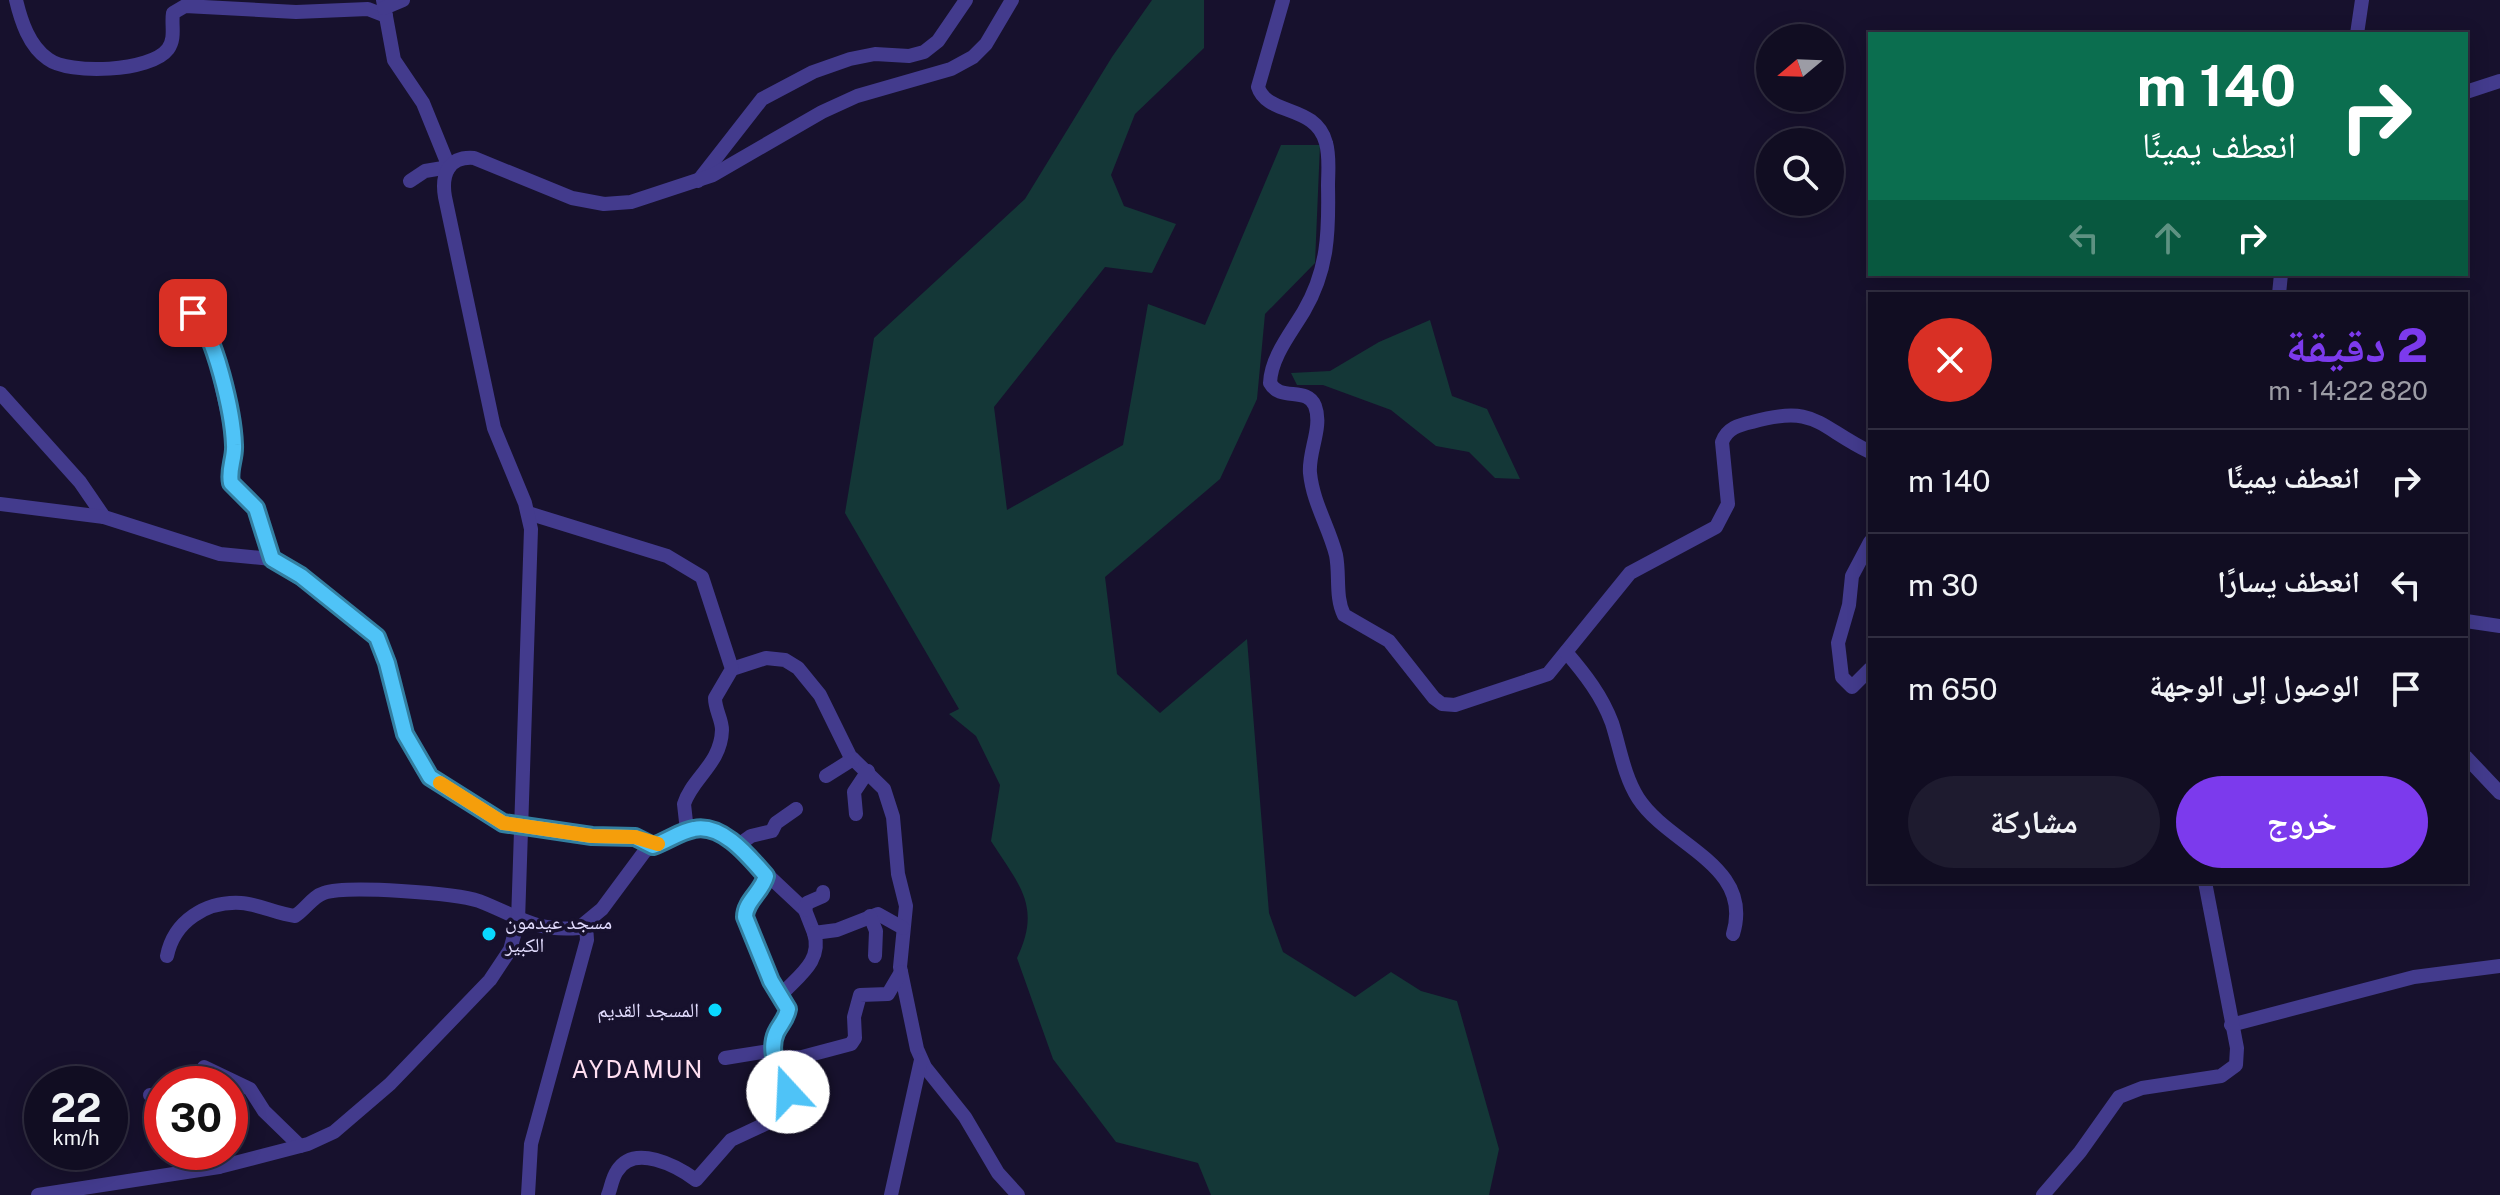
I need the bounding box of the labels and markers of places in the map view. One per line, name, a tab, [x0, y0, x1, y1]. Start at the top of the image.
pin	[159, 279, 227, 347]
place label: مسجد عيدمون الكبير	[504, 910, 612, 957]
marker: مسجد عيدمون الكبير	[480, 925, 498, 943]
place label: المسجد القديم	[597, 998, 699, 1024]
marker: المسجد القديم	[706, 1001, 724, 1019]

